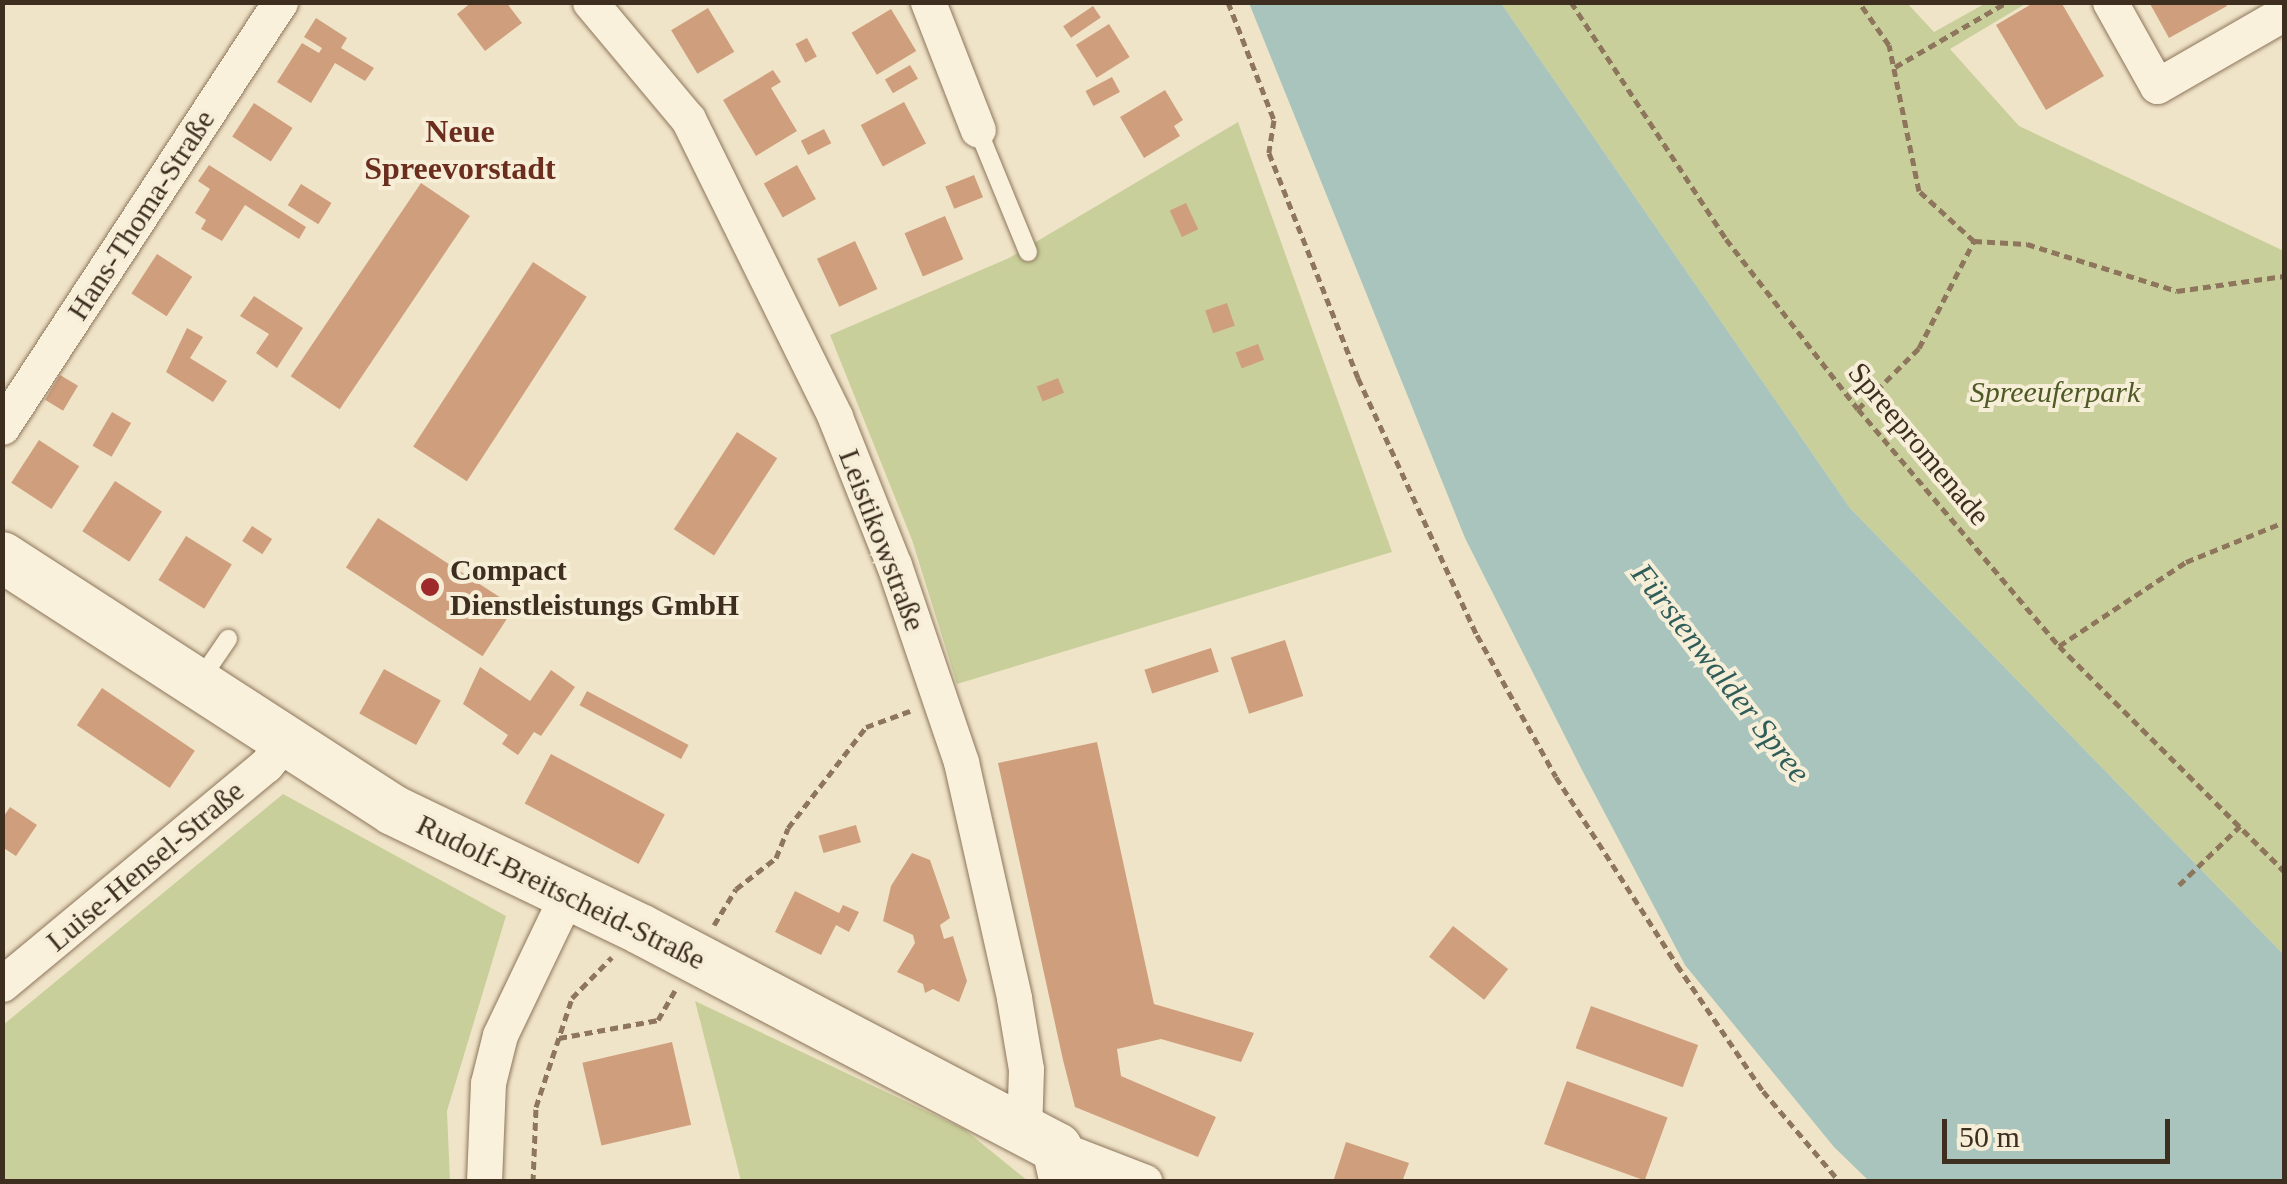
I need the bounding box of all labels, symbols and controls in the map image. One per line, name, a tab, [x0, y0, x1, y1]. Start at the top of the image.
street label: Hans-Thoma-Straße	[60, 103, 222, 327]
district label: Neue Spreevorstadt	[364, 113, 556, 188]
street label: Spreepromenade	[1840, 355, 1998, 533]
park label: Spreeuferpark	[1970, 374, 2140, 410]
street label: Leistikowstraße	[831, 444, 933, 636]
place label: Compact Dienstleistungs GmbH	[450, 552, 739, 622]
water label: Fürstenwalder Spree	[1623, 556, 1819, 790]
marker: Compact Dienstleistungs GmbH	[419, 576, 441, 598]
street label: Luise-Hensel-Straße	[39, 773, 251, 959]
street label: Rudolf-Breitscheid-Straße	[411, 806, 711, 978]
scale bar	[1947, 1099, 2174, 1161]
text: 50 m	[1959, 1120, 2020, 1153]

